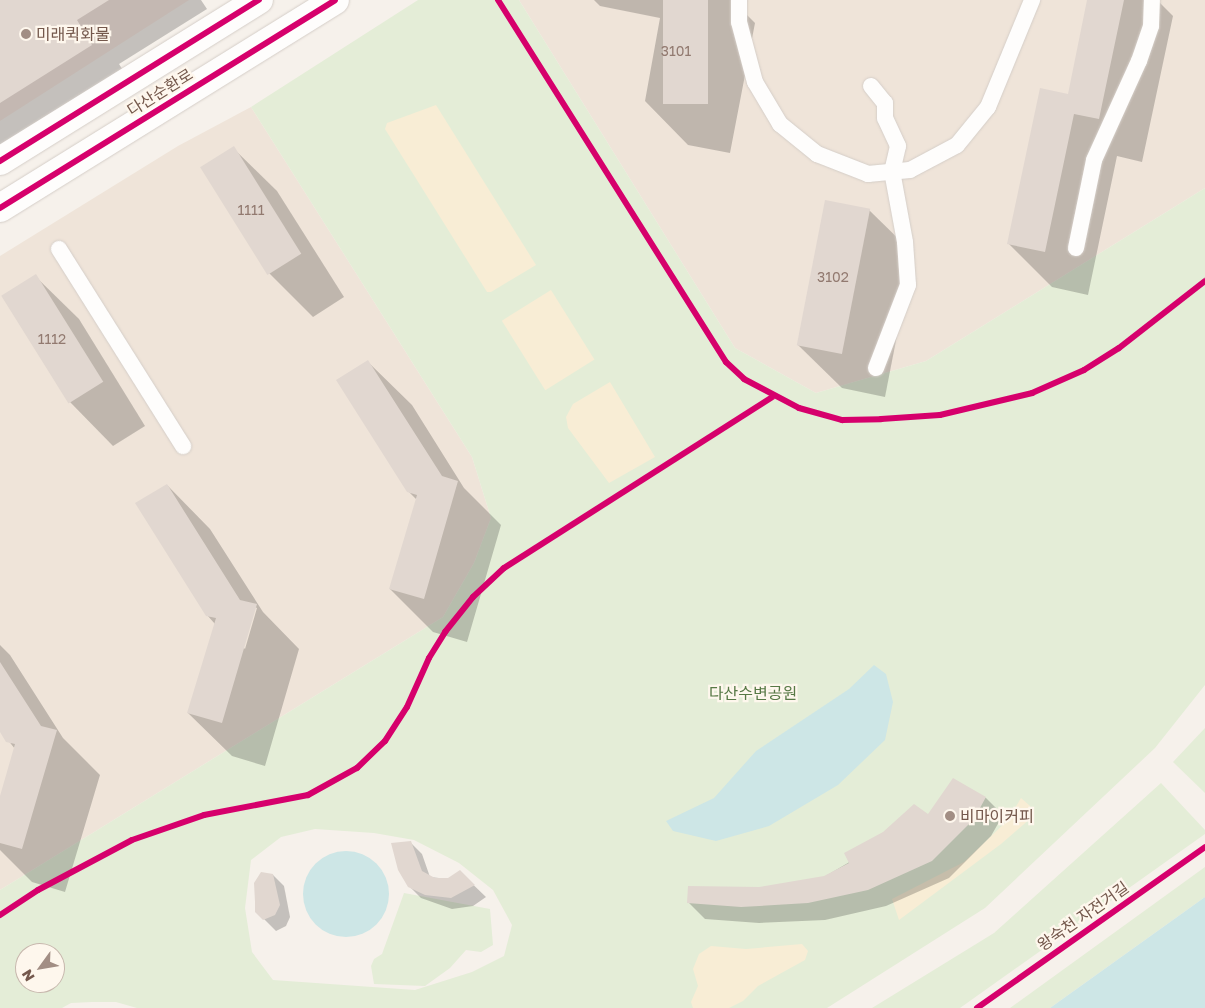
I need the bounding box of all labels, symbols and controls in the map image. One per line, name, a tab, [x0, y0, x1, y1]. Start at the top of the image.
place label: 미래퀵화물	[36, 24, 110, 44]
marker: 미래퀵화물	[20, 28, 32, 40]
house number: 3101	[661, 43, 691, 59]
street label: 다산순환로	[124, 64, 196, 120]
house number: 1111	[237, 202, 265, 218]
house number: 3102	[817, 269, 849, 285]
house number: 1112	[38, 331, 66, 347]
park label: 다산수변공원	[709, 683, 797, 703]
place label: 비마이커피	[960, 806, 1034, 826]
marker: 비마이커피	[944, 810, 956, 822]
street label: 왕숙천 자전거길	[1034, 877, 1132, 955]
north arrow	[15, 943, 65, 993]
text: N	[18, 967, 38, 985]

